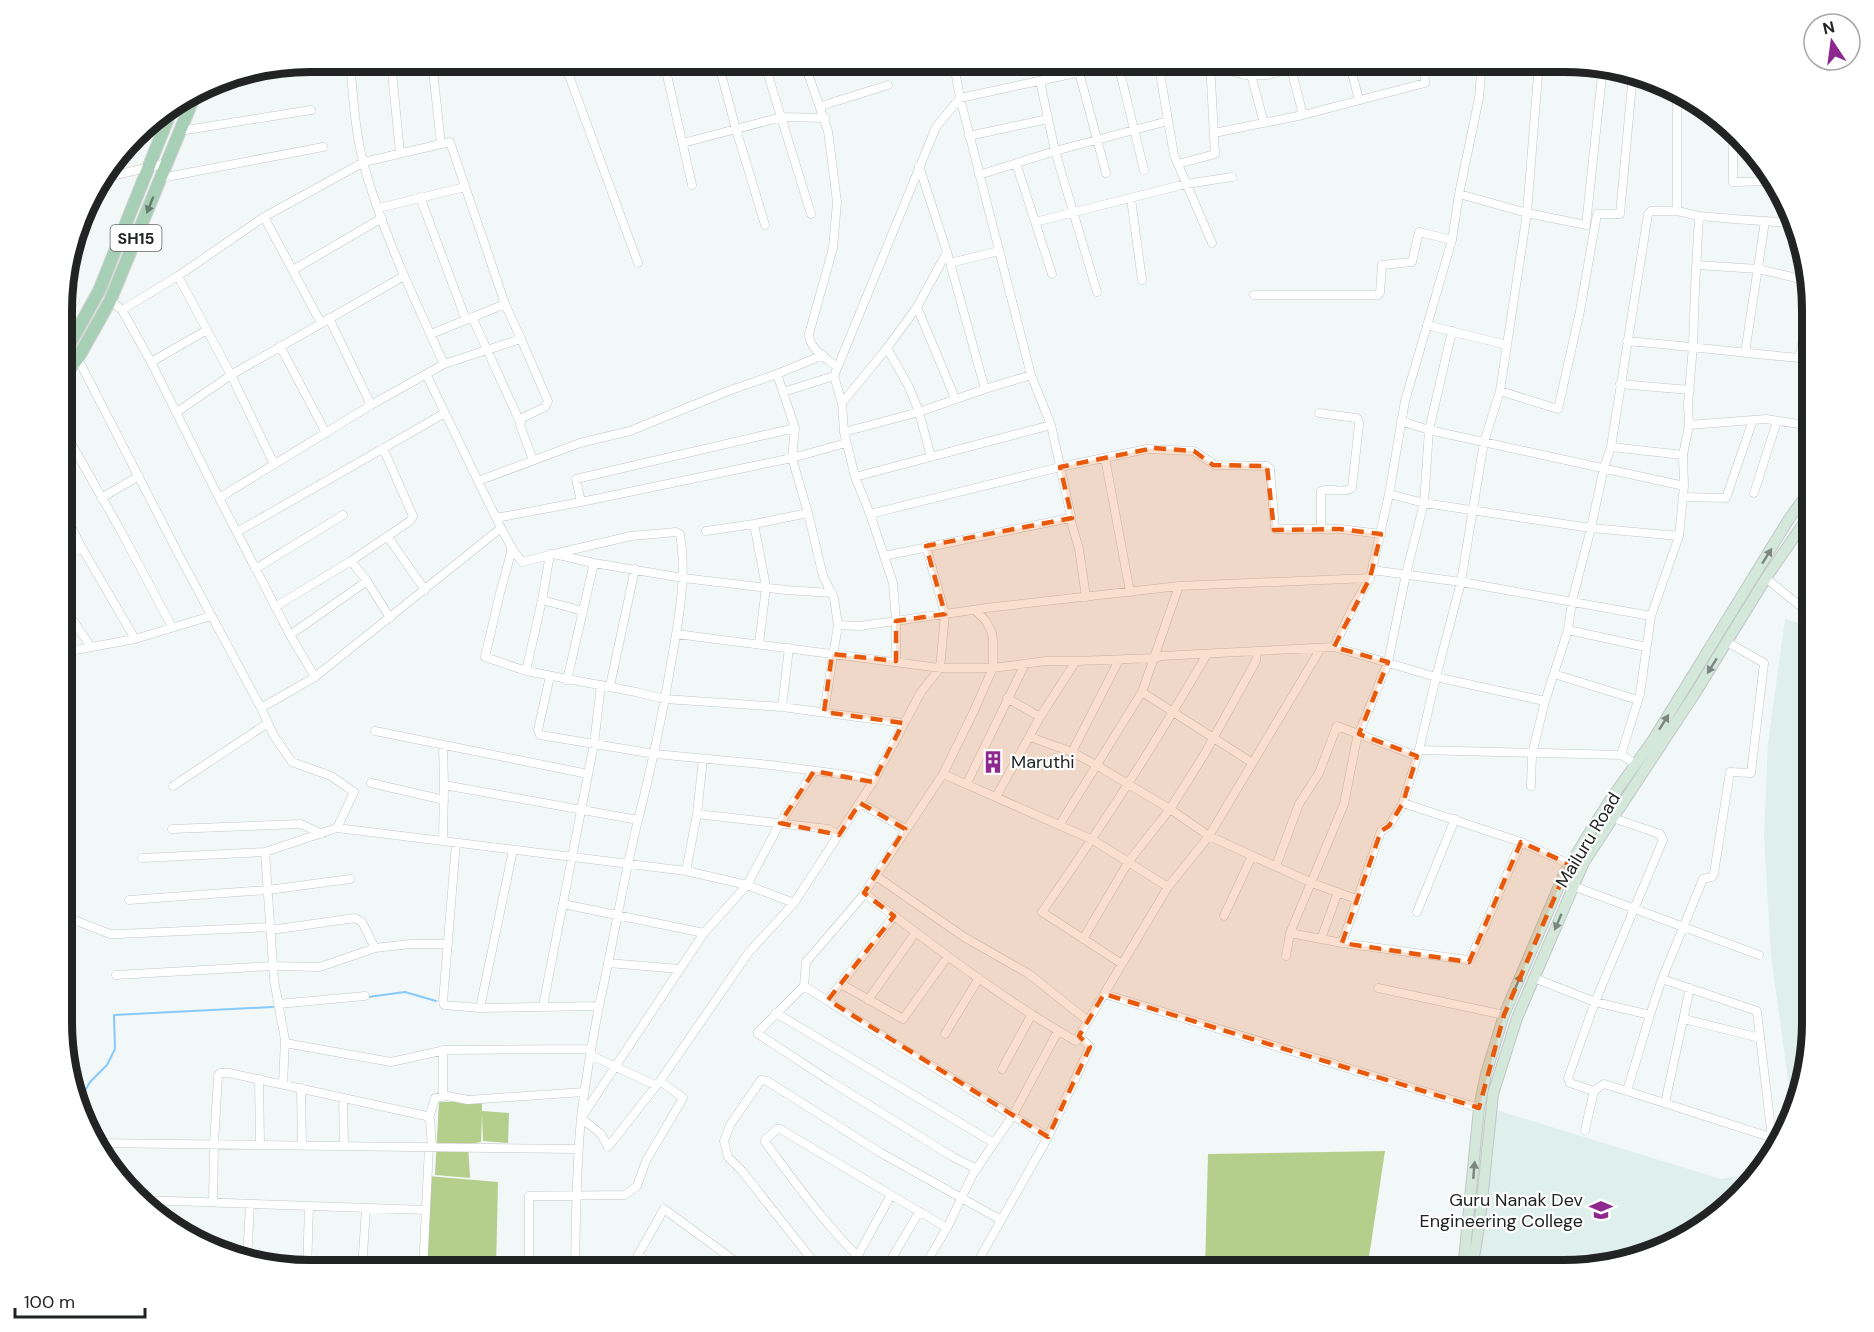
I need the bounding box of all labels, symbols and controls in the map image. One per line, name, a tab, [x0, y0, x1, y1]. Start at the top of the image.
north arrow	[1802, 12, 1862, 72]
text: N	[1821, 16, 1837, 39]
one-way arrow	[145, 196, 155, 214]
road number: SH15	[110, 225, 162, 251]
one-way arrow	[1761, 548, 1772, 564]
one-way arrow	[1707, 658, 1718, 674]
one-way arrow	[1659, 714, 1670, 730]
building icon: Maruthi	[980, 749, 1006, 775]
place label: Maruthi	[1011, 750, 1075, 774]
street label: Mailuru Road	[1550, 788, 1626, 892]
one-way arrow	[1553, 913, 1562, 931]
one-way arrow	[1514, 973, 1524, 991]
one-way arrow	[1469, 1161, 1478, 1180]
place label: Guru Nanak Dev Engineering College	[1420, 1188, 1584, 1233]
school or university icon: Guru Nanak Dev Engineering College	[1588, 1197, 1614, 1223]
scale bar	[15, 1281, 146, 1319]
text: 100 m	[24, 1290, 75, 1314]

